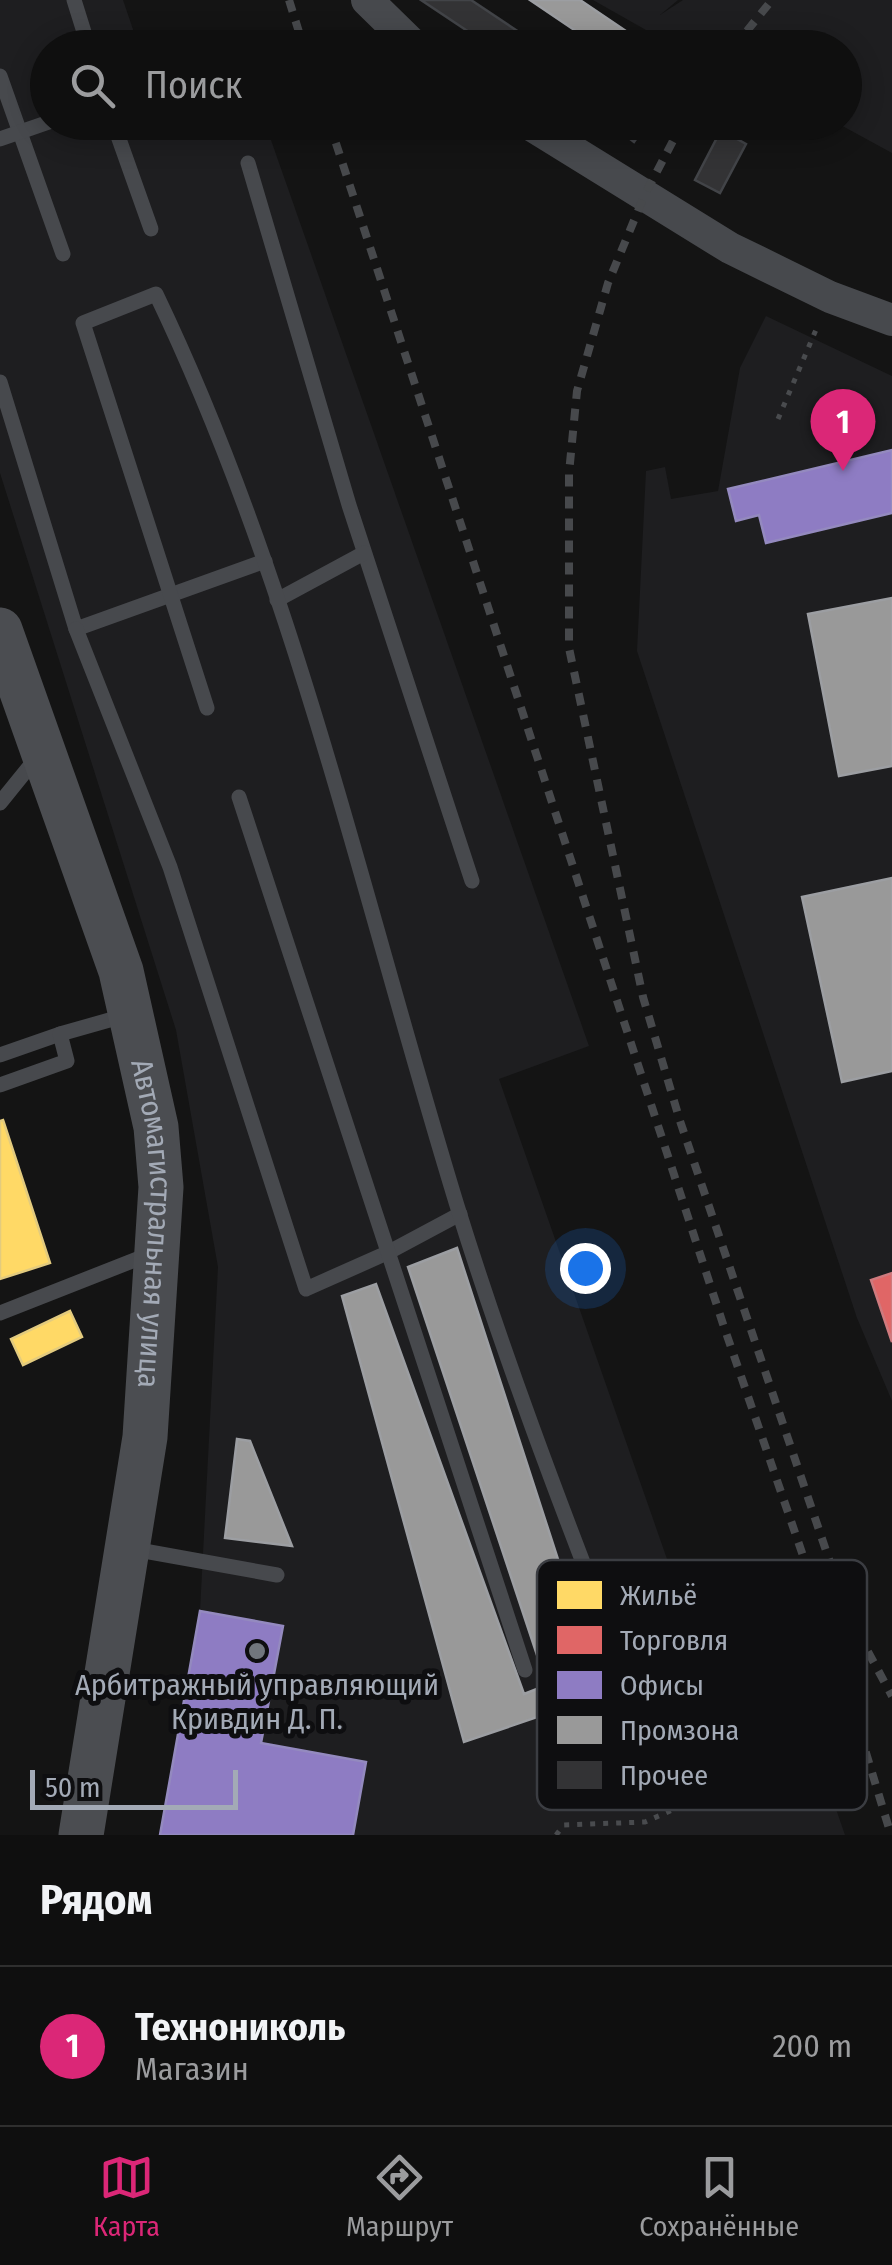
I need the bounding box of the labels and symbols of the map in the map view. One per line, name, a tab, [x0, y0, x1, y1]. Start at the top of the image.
pin: 1	[810, 388, 876, 471]
street label: Автомагистральная улица	[123, 1056, 179, 1389]
your location	[560, 1243, 611, 1294]
legend	[537, 1560, 867, 1810]
text: Жильё	[620, 1579, 697, 1612]
text: Торговля	[620, 1624, 728, 1657]
marker: Арбитражный управляющий Кривдин Д. П.	[246, 1640, 268, 1662]
place label: Арбитражный управляющий Кривдин Д. П.	[75, 1667, 439, 1737]
text: Офисы	[620, 1669, 704, 1702]
text: Промзона	[620, 1714, 739, 1747]
text: Прочее	[620, 1759, 708, 1792]
scale bar	[30, 1765, 238, 1810]

